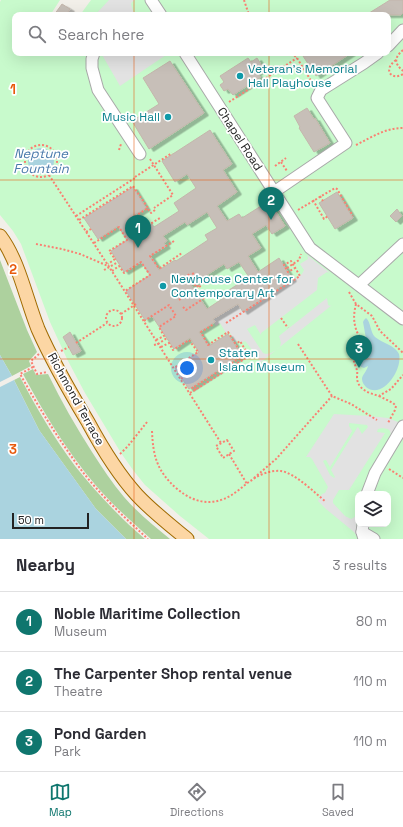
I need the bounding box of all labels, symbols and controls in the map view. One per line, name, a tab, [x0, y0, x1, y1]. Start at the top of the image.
search box	[12, 12, 391, 56]
icon: search	[26, 23, 48, 45]
text: Search here	[58, 25, 144, 44]
place label: Veteran’s Memorial Hall Playhouse	[248, 61, 357, 91]
marker: Veteran’s Memorial Hall Playhouse	[235, 71, 245, 81]
text: 1	[10, 81, 16, 98]
street label: Chapel Road	[214, 104, 266, 174]
place label: Music Hall	[102, 109, 160, 125]
marker: Music Hall	[163, 112, 173, 122]
water label: Neptune Fountain	[13, 145, 70, 177]
pin: 2	[258, 187, 284, 220]
pin: 1	[125, 215, 151, 248]
text: 2	[9, 261, 17, 278]
place label: Newhouse Center for Contemporary Art	[171, 271, 294, 301]
marker: Newhouse Center for Contemporary Art	[158, 281, 168, 291]
pin: 3	[346, 335, 372, 368]
place label: Staten Island Museum	[219, 345, 305, 375]
street label: Richmond Terrace	[44, 350, 108, 448]
marker: Staten Island Museum	[206, 355, 216, 365]
your location	[177, 358, 197, 378]
text: 3	[9, 441, 17, 458]
map controls	[355, 491, 391, 527]
button: layers	[355, 491, 391, 527]
scale bar	[12, 511, 89, 530]
text: 50 m	[18, 513, 44, 527]
text: Nearby	[16, 554, 75, 576]
text: 3 results	[333, 557, 387, 574]
text: Noble Maritime Collection	[54, 604, 240, 623]
text: 1	[26, 613, 32, 630]
text: 80 m	[356, 613, 387, 630]
text: Museum	[54, 623, 107, 640]
text: The Carpenter Shop rental venue	[54, 664, 292, 683]
text: 2	[25, 673, 33, 690]
text: 110 m	[353, 673, 387, 690]
text: Theatre	[54, 683, 103, 700]
text: Pond Garden	[54, 724, 146, 743]
text: 3	[25, 733, 33, 750]
text: 110 m	[353, 733, 387, 750]
text: Park	[54, 743, 81, 760]
tab: Map	[49, 781, 72, 819]
tab: Directions	[170, 781, 224, 819]
tab: Saved	[322, 781, 354, 819]

